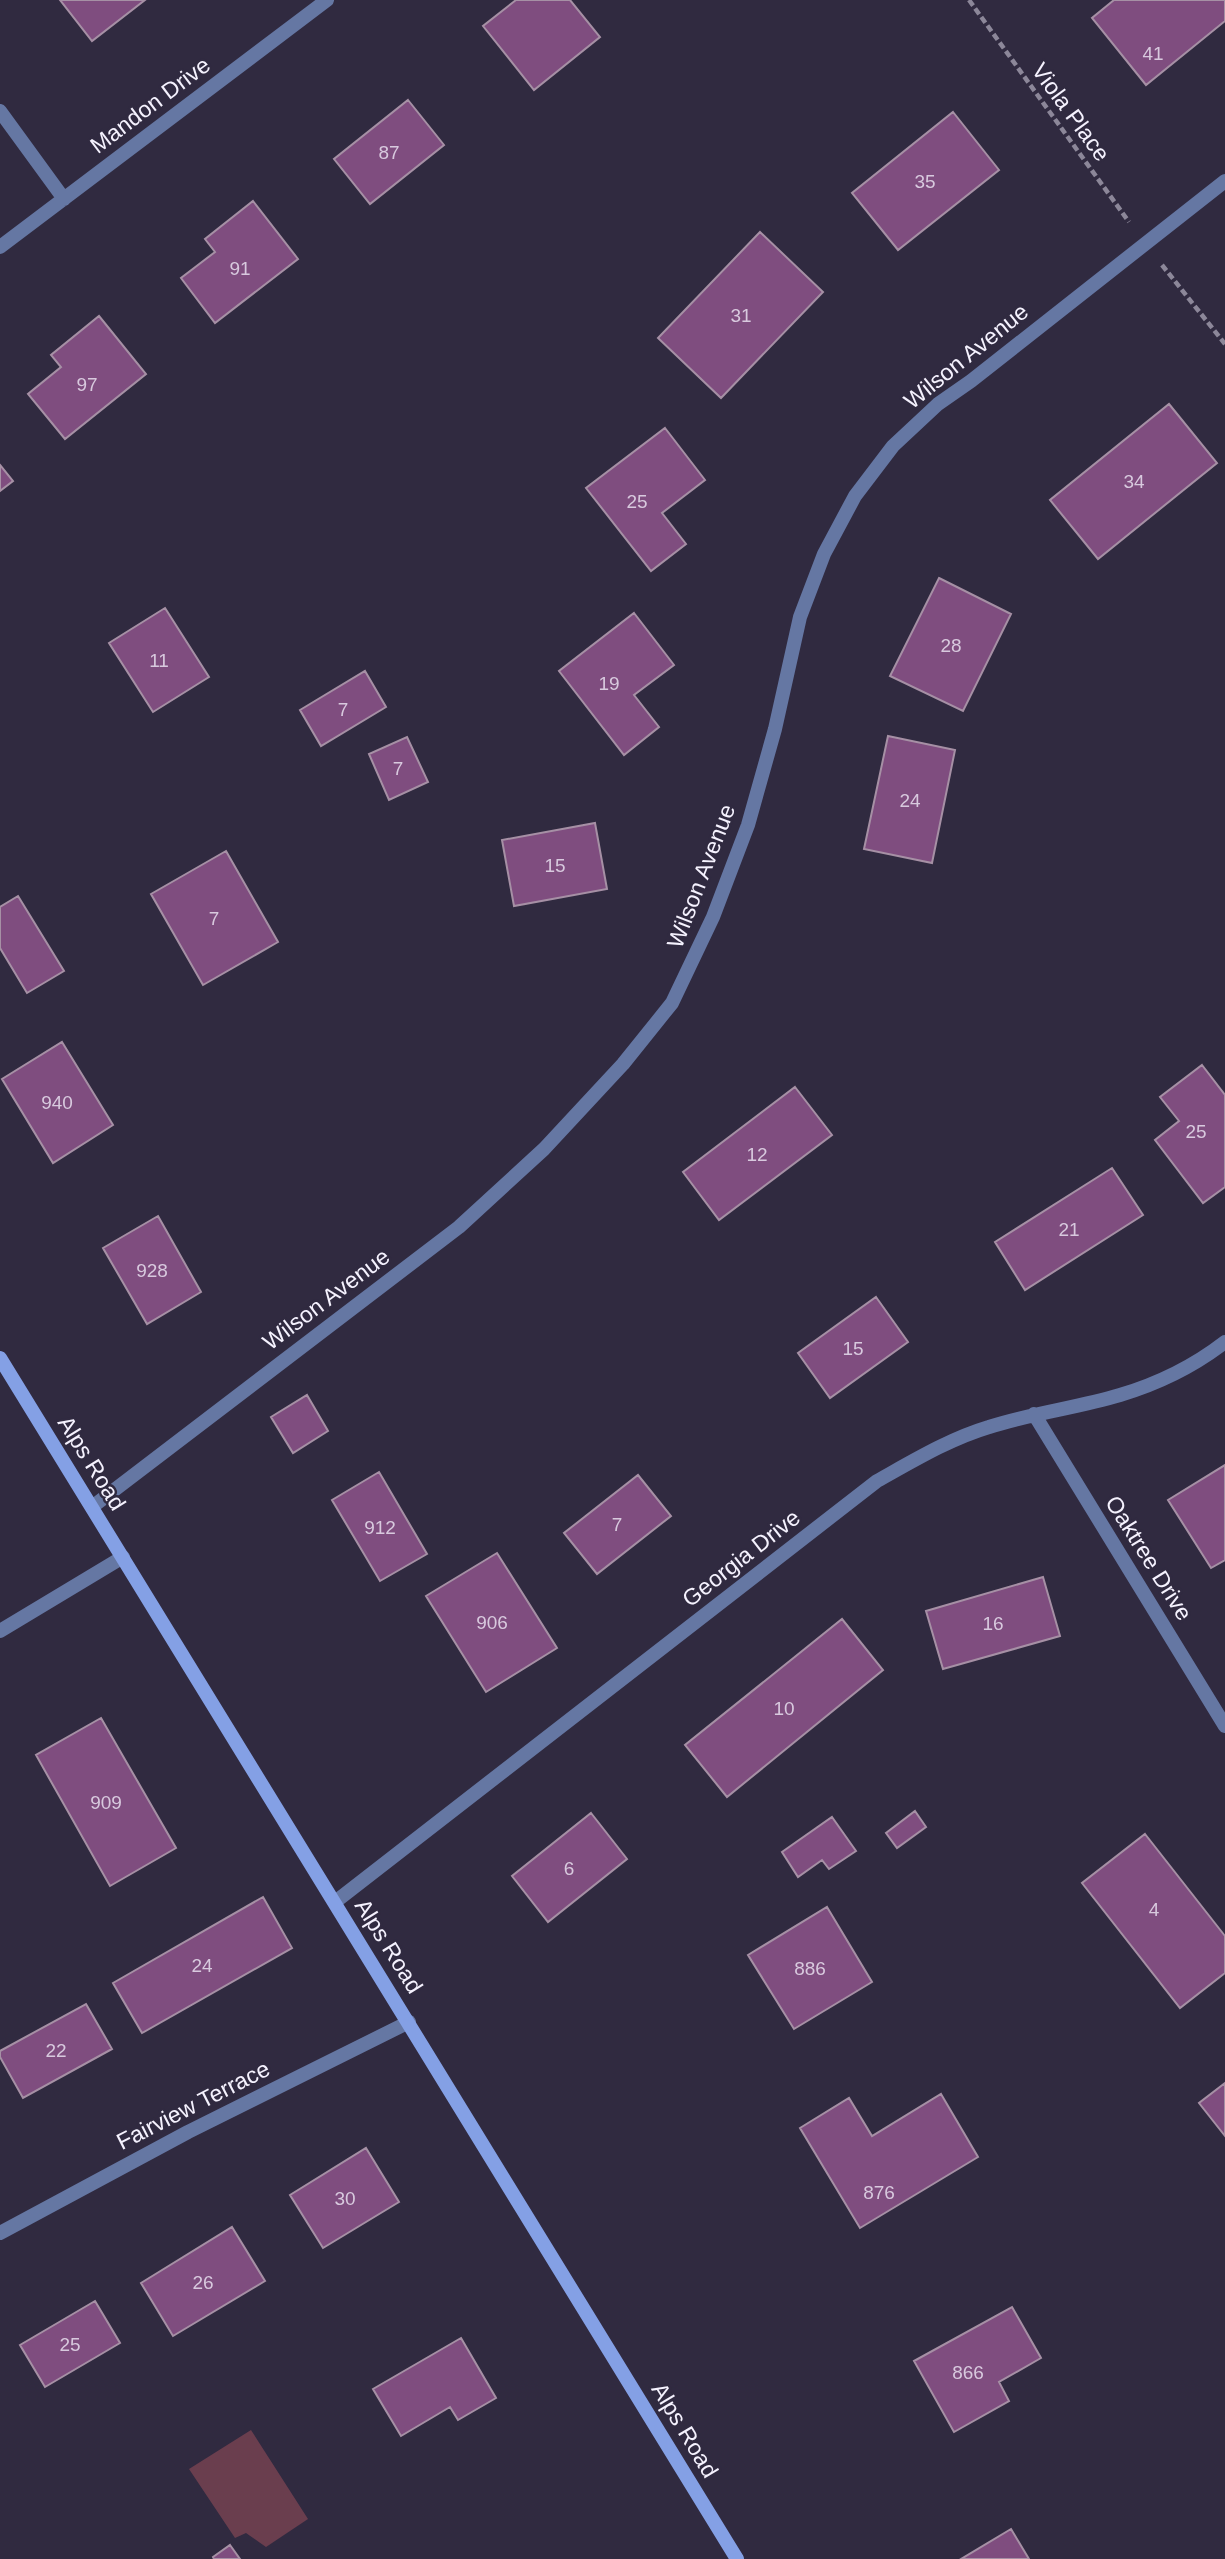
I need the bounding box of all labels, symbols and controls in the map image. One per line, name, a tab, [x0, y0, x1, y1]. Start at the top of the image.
house number: 41	[1142, 43, 1164, 64]
street label: Mandon Drive	[85, 52, 215, 158]
street label: Viola Place	[1027, 58, 1115, 166]
house number: 87	[378, 142, 400, 163]
house number: 35	[914, 171, 936, 192]
house number: 91	[229, 258, 251, 279]
street label: Wilson Avenue	[899, 298, 1033, 414]
house number: 31	[730, 305, 752, 326]
house number: 97	[76, 374, 98, 395]
house number: 34	[1123, 471, 1145, 492]
house number: 25	[626, 491, 648, 512]
house number: 28	[940, 635, 962, 656]
house number: 11	[149, 650, 169, 671]
house number: 19	[598, 673, 620, 694]
house number: 7	[338, 699, 348, 720]
house number: 7	[393, 758, 403, 779]
house number: 24	[899, 790, 921, 811]
street label: Wilson Avenue	[662, 801, 740, 951]
house number: 15	[544, 855, 566, 876]
house number: 7	[209, 908, 219, 929]
house number: 940	[41, 1092, 73, 1113]
house number: 25	[1185, 1121, 1207, 1142]
house number: 12	[746, 1144, 768, 1165]
house number: 21	[1058, 1219, 1080, 1240]
street label: Wilson Avenue	[258, 1243, 394, 1355]
house number: 928	[136, 1260, 168, 1281]
house number: 15	[842, 1338, 864, 1359]
street label: Alps Road	[53, 1411, 131, 1515]
street label: Oaktree Drive	[1100, 1491, 1198, 1625]
street label: Georgia Drive	[677, 1504, 805, 1612]
house number: 7	[612, 1514, 622, 1535]
house number: 912	[364, 1517, 396, 1538]
house number: 906	[476, 1612, 508, 1633]
house number: 16	[982, 1613, 1004, 1634]
house number: 10	[773, 1698, 795, 1719]
house number: 909	[90, 1792, 122, 1813]
house number: 6	[564, 1858, 574, 1879]
street label: Alps Road	[350, 1894, 428, 1998]
house number: 4	[1149, 1899, 1160, 1920]
house number: 24	[191, 1955, 213, 1976]
house number: 886	[794, 1958, 826, 1979]
house number: 22	[45, 2040, 67, 2061]
street label: Fairview Terrace	[112, 2055, 274, 2155]
house number: 876	[863, 2182, 895, 2203]
house number: 30	[334, 2188, 356, 2209]
house number: 26	[192, 2272, 214, 2293]
house number: 25	[59, 2334, 81, 2355]
house number: 866	[952, 2362, 984, 2383]
street label: Alps Road	[647, 2378, 723, 2482]

